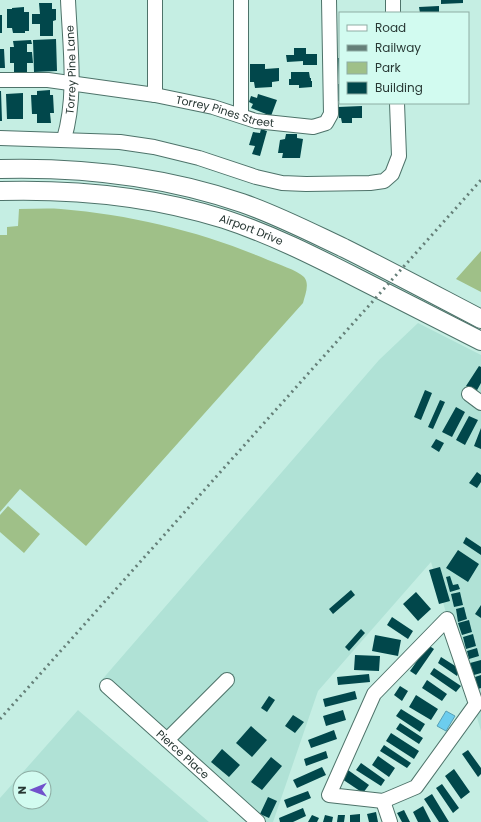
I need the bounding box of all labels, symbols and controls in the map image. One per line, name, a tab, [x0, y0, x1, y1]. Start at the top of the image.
legend	[339, 12, 469, 104]
text: Road	[375, 19, 406, 36]
street label: Torrey Pine Lane	[61, 24, 80, 115]
text: Railway	[375, 39, 421, 56]
text: Park	[375, 59, 402, 76]
text: Building	[375, 79, 423, 96]
street label: Torrey Pines Street	[174, 92, 275, 131]
street label: Airport Drive	[217, 210, 286, 249]
street label: Pierce Place	[153, 726, 213, 783]
north arrow	[12, 770, 52, 810]
text: N	[14, 786, 30, 794]

